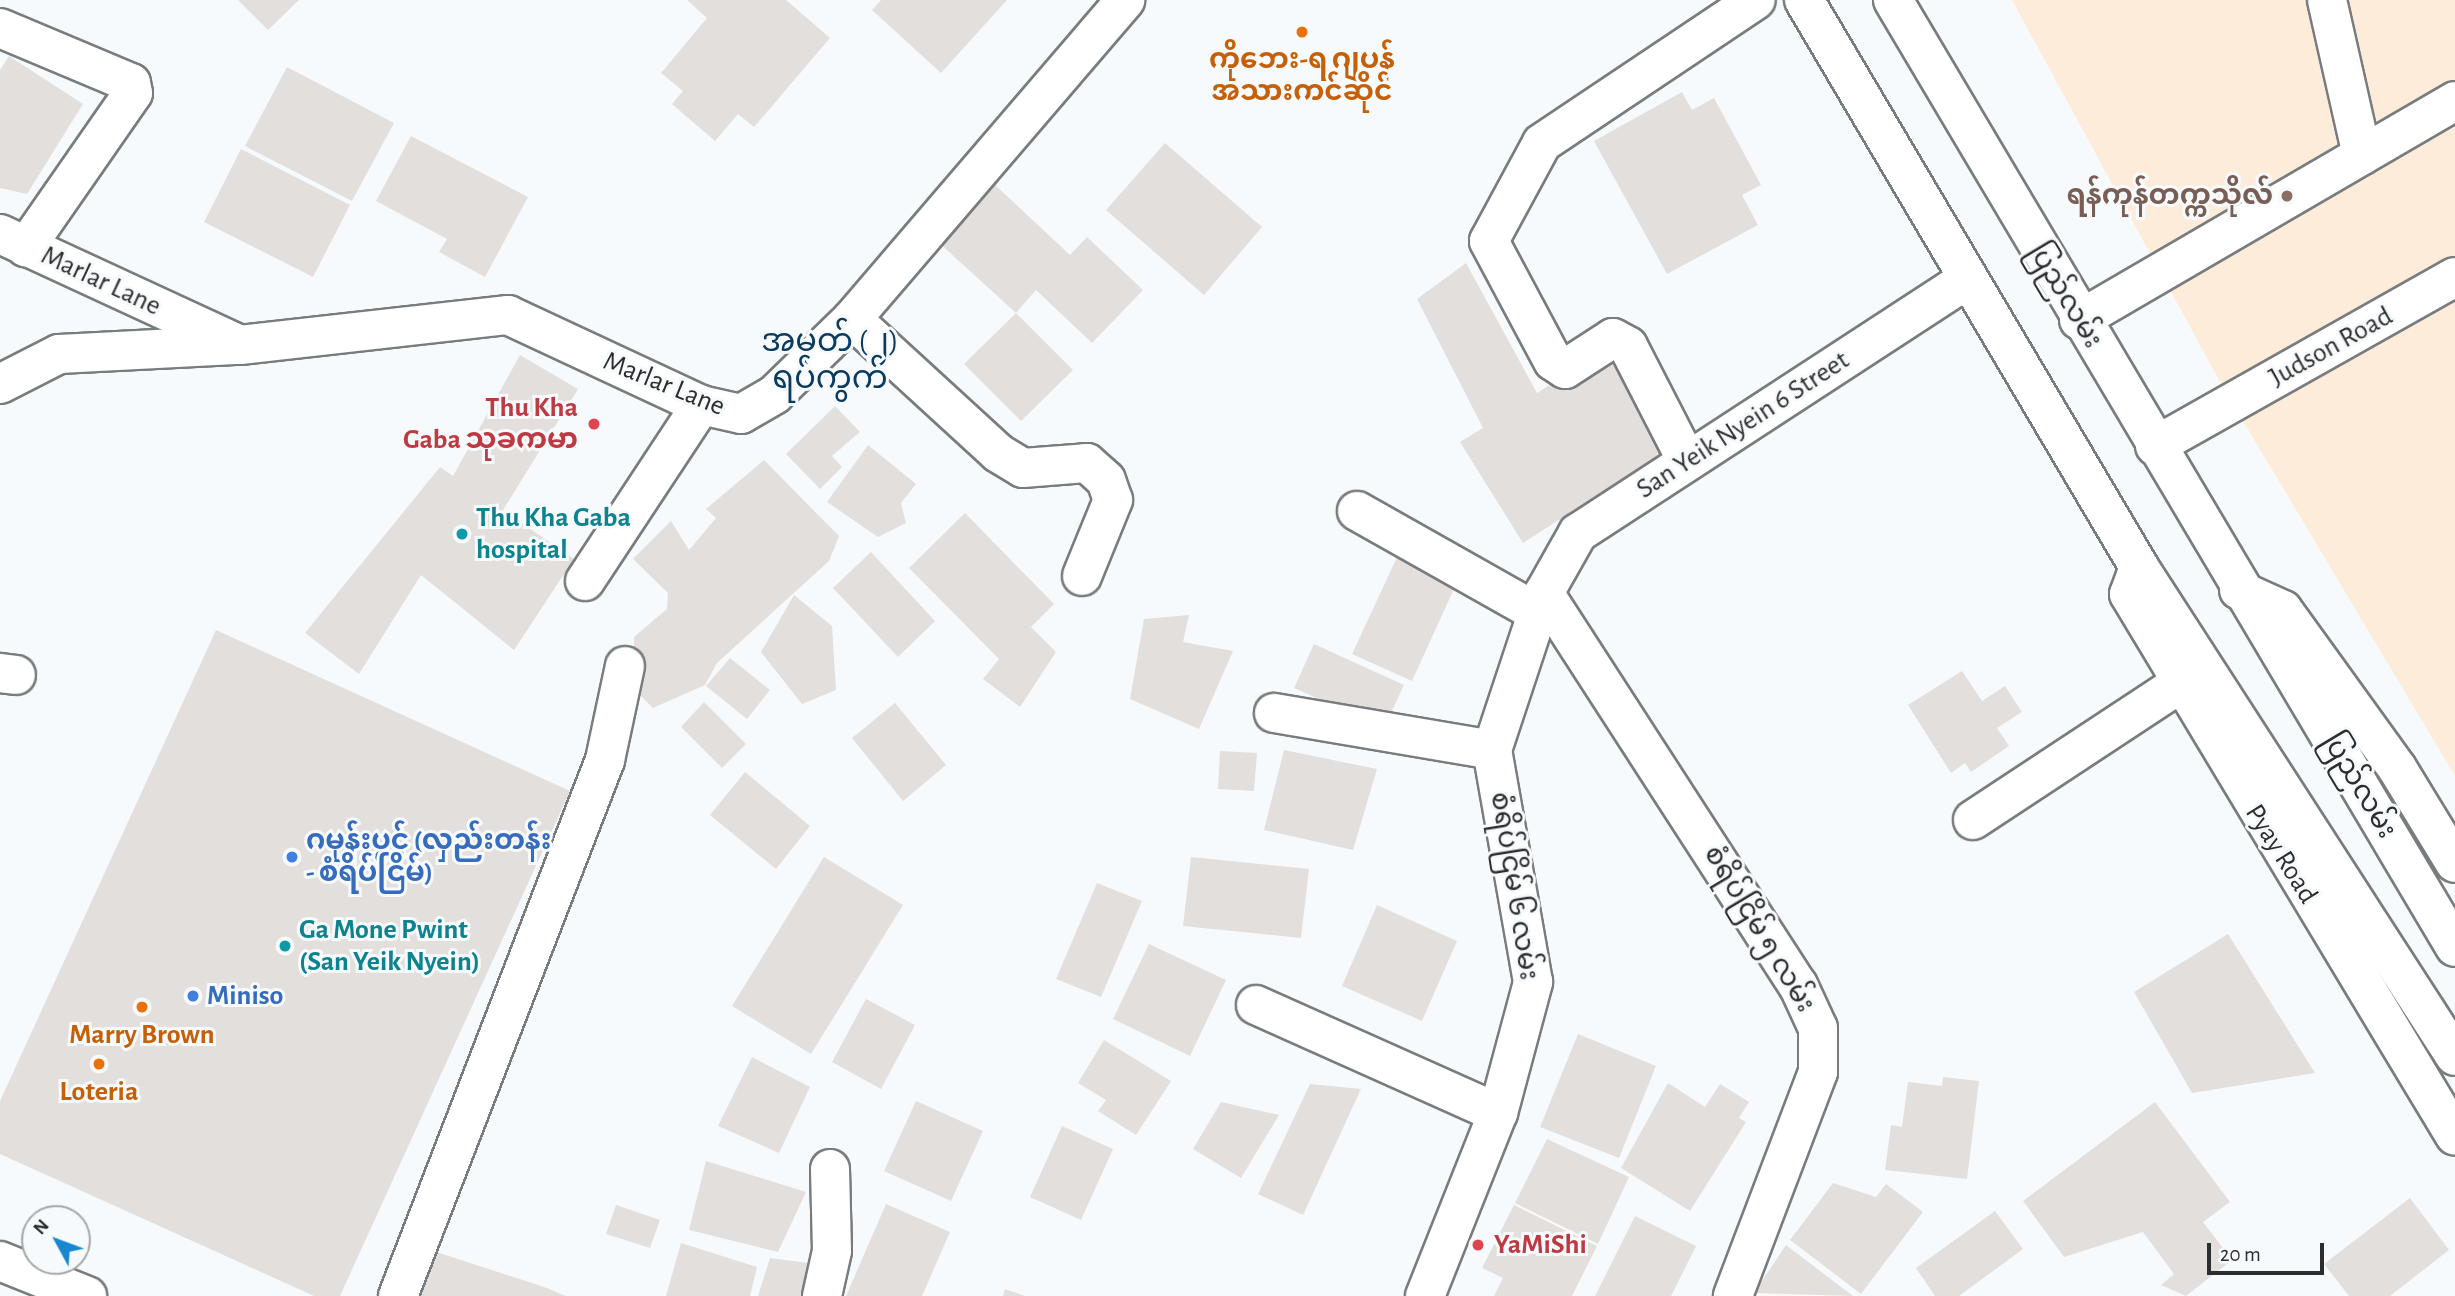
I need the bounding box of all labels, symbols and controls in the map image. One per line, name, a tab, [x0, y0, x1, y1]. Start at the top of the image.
marker: ကိုဘေး-ရ ဂျပန် အသားကင်ဆိုင်	[1294, 24, 1310, 40]
place label: ကိုဘေး-ရ ဂျပန် အသားကင်ဆိုင်	[1209, 43, 1395, 109]
place label: ရန်ကုန်တက္ကသိုလ်	[2067, 179, 2273, 213]
marker: ရန်ကုန်တက္ကသိုလ်	[2279, 188, 2295, 204]
street label: ပြည်လမ်း	[2021, 237, 2109, 355]
street label: Marlar Lane	[36, 239, 166, 323]
street label: Judson Road	[2263, 299, 2399, 395]
district label: အမှတ် (၂) ရပ်ကွက်	[761, 323, 899, 398]
street label: Marlar Lane	[598, 344, 730, 424]
street label: San Yeik Nyein 6 Street	[1630, 344, 1856, 506]
place label: Thu Kha Gaba သုခကမာ	[403, 391, 578, 457]
marker: Thu Kha Gaba သုခကမာ	[584, 414, 604, 434]
place label: Thu Kha Gaba hospital	[476, 501, 631, 567]
marker: Thu Kha Gaba hospital	[454, 526, 470, 542]
street label: ပြည်လမ်း	[2315, 727, 2403, 845]
street label: စံရိပ်ငြိမ် ၆ လမ်း	[1483, 789, 1545, 983]
street label: Pyay Road	[2237, 798, 2325, 910]
place label: ဂမုန်းပွင့် (လှည်းတန်း - စံရိပ်ငြိမ်)	[306, 824, 552, 890]
street label: စံရိပ်ငြိမ် ၅ လမ်း	[1696, 839, 1822, 1019]
marker: ဂမုန်းပွင့် (လှည်းတန်း - စံရိပ်ငြိမ်)	[284, 849, 300, 865]
place label: Ga Mone Pwint (San Yeik Nyein)	[299, 913, 480, 979]
marker: Ga Mone Pwint (San Yeik Nyein)	[277, 938, 293, 954]
place label: Miniso	[207, 979, 283, 1013]
marker: Miniso	[185, 988, 201, 1004]
marker: Marry Brown	[134, 999, 150, 1015]
place label: Marry Brown	[69, 1018, 215, 1052]
marker: Loteria	[91, 1056, 107, 1072]
place label: Loteria	[60, 1075, 138, 1109]
north arrow	[21, 1205, 91, 1275]
text: N	[30, 1216, 53, 1238]
place label: YaMiShi	[1494, 1228, 1587, 1262]
scale bar	[2210, 1230, 2327, 1274]
marker: YaMiShi	[1468, 1235, 1488, 1255]
text: 20 m	[2220, 1244, 2261, 1265]

